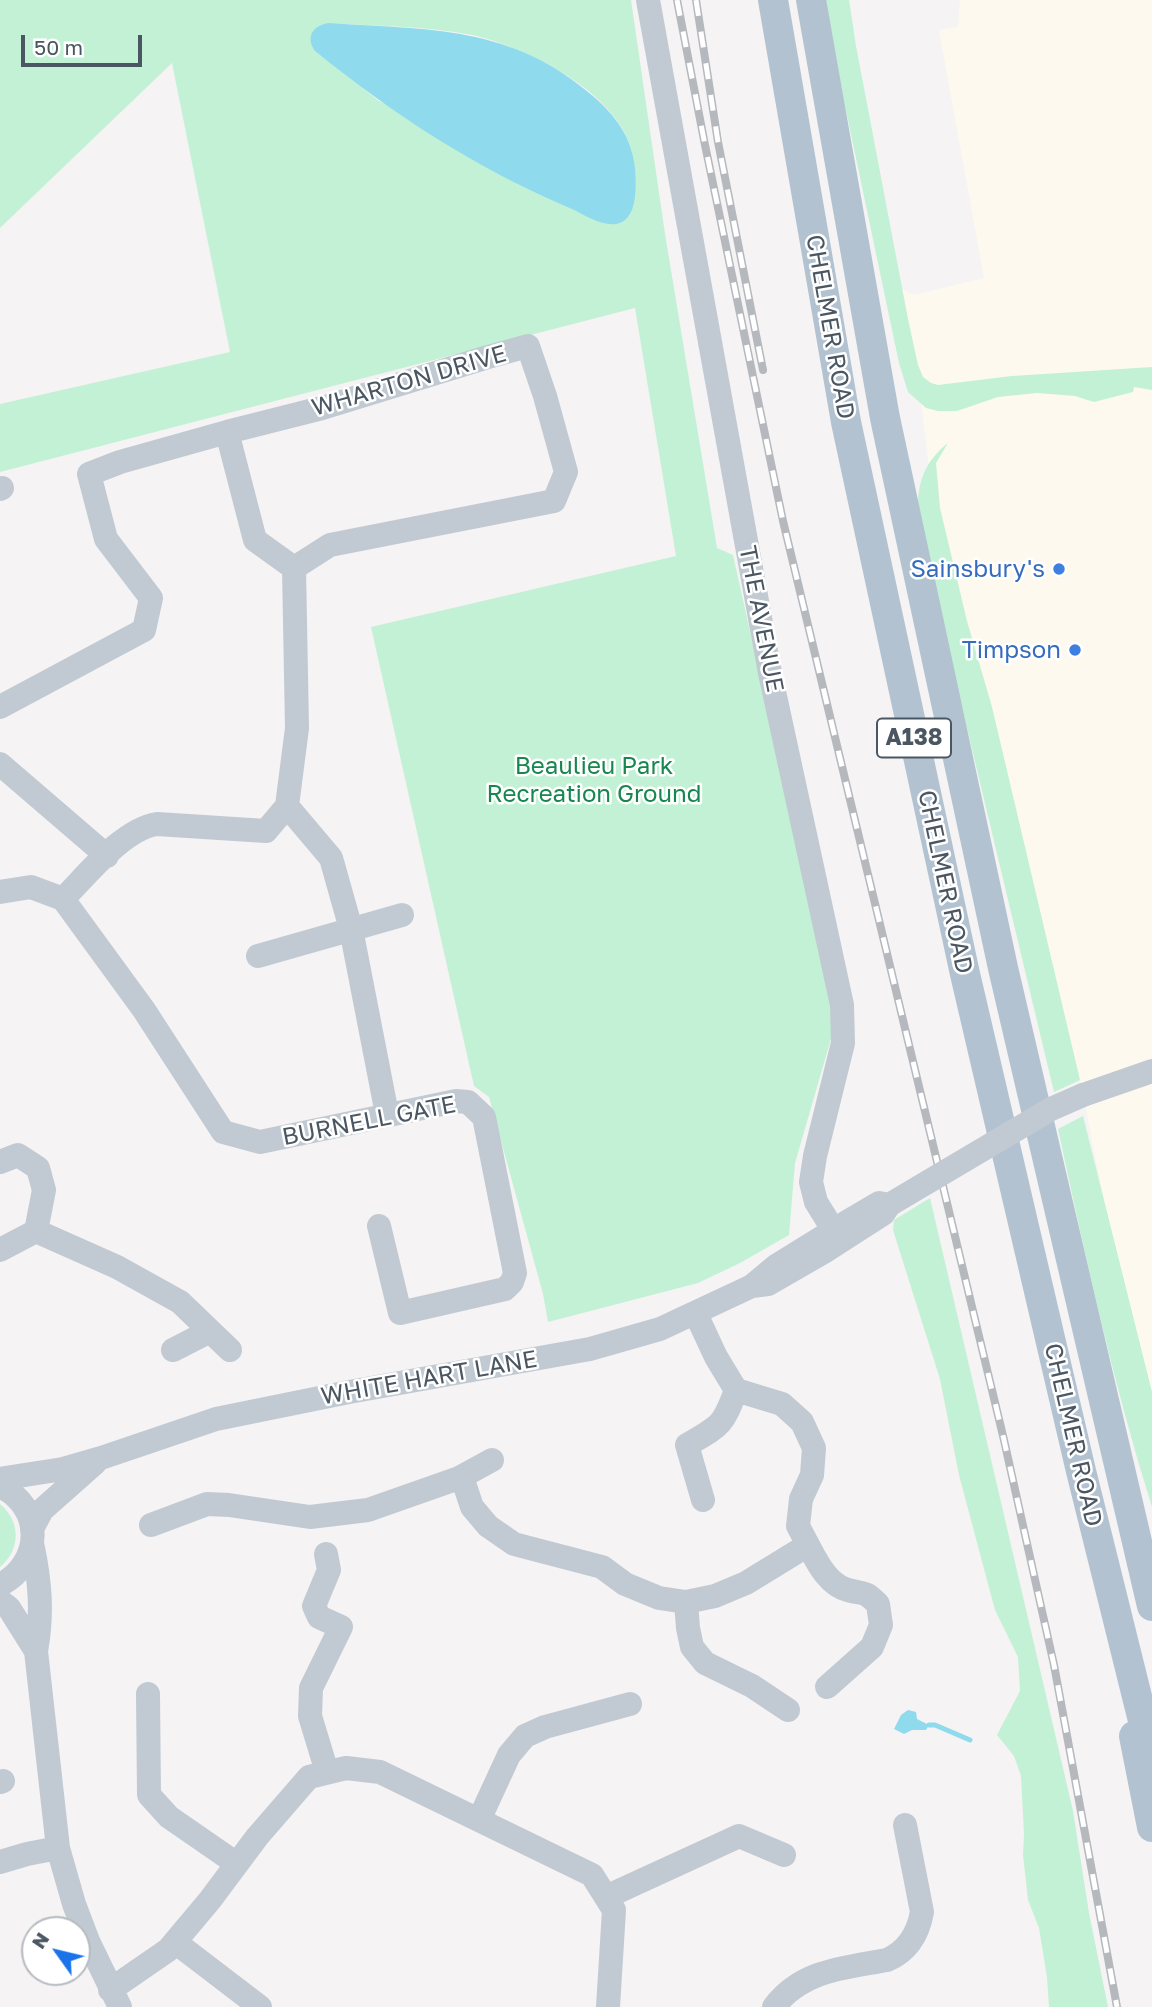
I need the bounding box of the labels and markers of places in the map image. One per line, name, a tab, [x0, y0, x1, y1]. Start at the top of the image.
place label: Sainsbury's	[910, 555, 1045, 583]
marker: Sainsbury's	[1051, 561, 1067, 577]
place label: Timpson	[962, 636, 1061, 664]
marker: Timpson	[1067, 642, 1083, 658]

